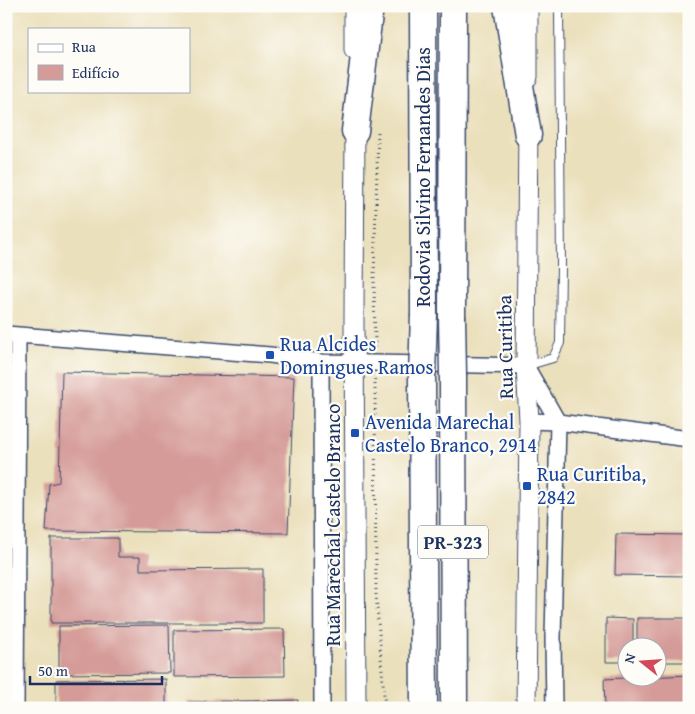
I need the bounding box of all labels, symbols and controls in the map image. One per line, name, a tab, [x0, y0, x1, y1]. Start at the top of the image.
legend	[28, 28, 190, 92]
text: Rua	[72, 36, 96, 57]
street label: Rodovia Silvino Fernandes Dias	[408, 47, 437, 307]
text: Edifício	[72, 62, 120, 83]
street label: Rua Curitiba	[489, 294, 520, 399]
place label: Rua Alcides Domingues Ramos	[280, 329, 434, 381]
marker: Rua Alcides Domingues Ramos	[264, 349, 276, 361]
street label: Rua Marechal Castelo Branco	[318, 404, 347, 646]
place label: Avenida Marechal Castelo Branco, 2914	[365, 407, 537, 459]
marker: Avenida Marechal Castelo Branco, 2914	[349, 427, 361, 439]
place label: Rua Curitiba, 2842	[537, 459, 646, 511]
marker: Rua Curitiba, 2842	[521, 480, 533, 492]
road number: PR-323	[418, 526, 488, 558]
north arrow	[618, 636, 668, 686]
text: N	[619, 650, 641, 666]
scale bar	[30, 654, 162, 686]
text: 50 m	[38, 660, 69, 681]

